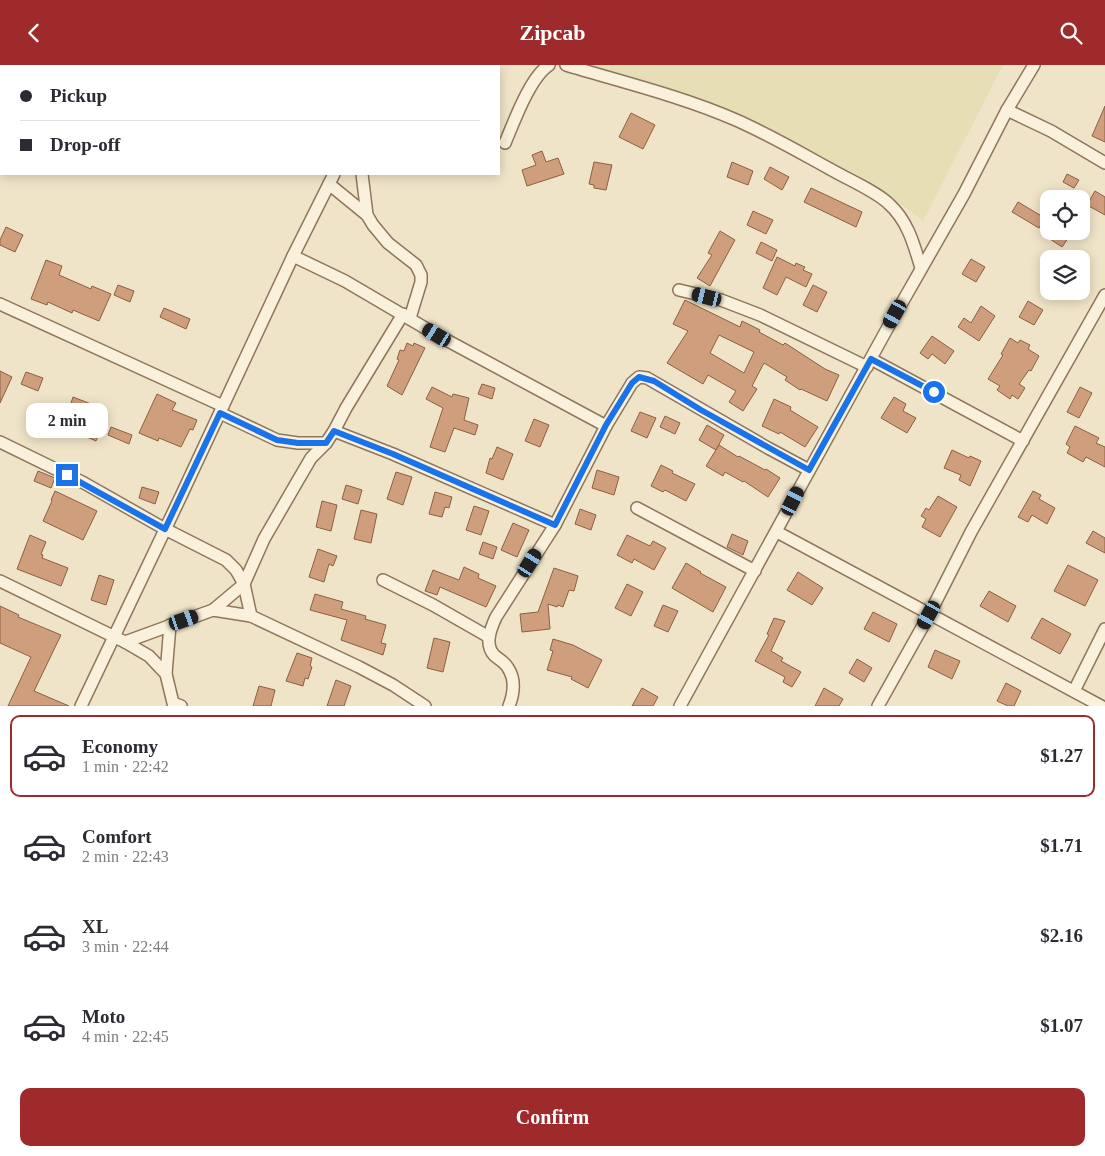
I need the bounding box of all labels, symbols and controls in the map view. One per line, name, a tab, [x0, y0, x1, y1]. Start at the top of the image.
icon: back	[20, 19, 48, 47]
icon: search	[1057, 19, 1085, 47]
text: Zipcab	[519, 20, 586, 45]
text: Pickup	[50, 85, 107, 106]
text: Drop-off	[50, 134, 120, 155]
map controls	[1040, 190, 1090, 300]
button: locate	[1040, 190, 1090, 240]
button: layers	[1040, 250, 1090, 300]
car	[690, 286, 723, 308]
car	[881, 297, 908, 331]
car	[420, 321, 453, 349]
route start	[923, 381, 945, 403]
callout: 2 min	[26, 403, 108, 437]
text: 2 min	[48, 412, 86, 429]
route end	[56, 464, 78, 486]
car	[779, 484, 806, 518]
car	[515, 546, 544, 580]
car	[915, 598, 942, 632]
car	[167, 608, 200, 632]
icon: car	[22, 734, 67, 779]
text: Economy	[82, 736, 158, 757]
text: $1.27	[1040, 745, 1083, 766]
text: 1 min · 22:42	[82, 758, 169, 775]
icon: car	[22, 824, 67, 869]
text: Comfort	[82, 826, 152, 847]
text: $1.71	[1040, 835, 1083, 856]
text: 2 min · 22:43	[82, 848, 169, 865]
icon: car	[22, 914, 67, 959]
text: XL	[82, 916, 108, 937]
text: $2.16	[1040, 925, 1083, 946]
text: 3 min · 22:44	[82, 938, 169, 955]
icon: car	[22, 1004, 67, 1049]
text: Moto	[82, 1006, 125, 1027]
text: $1.07	[1040, 1015, 1083, 1036]
text: 4 min · 22:45	[82, 1028, 169, 1045]
button: Confirm	[20, 1088, 1085, 1146]

